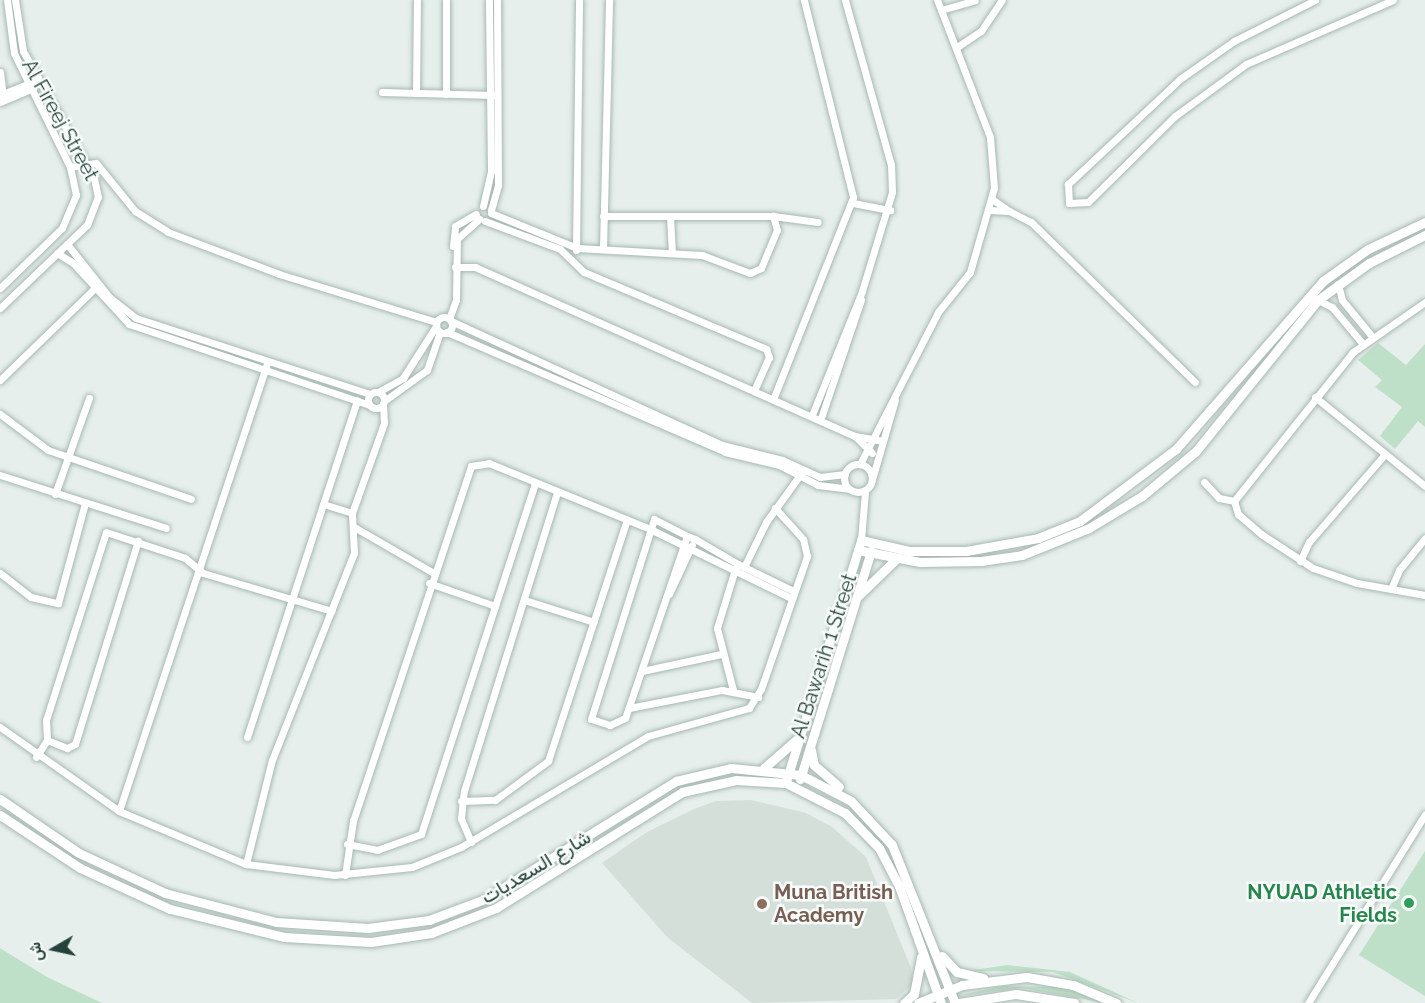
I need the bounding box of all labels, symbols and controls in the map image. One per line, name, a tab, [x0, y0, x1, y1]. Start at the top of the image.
street label: Al Fireej Street	[17, 55, 103, 185]
street label: Al Bawarih 1 Street	[786, 570, 862, 742]
street label: شارع السعديات	[477, 825, 595, 909]
place label: Muna British Academy	[774, 880, 893, 927]
place label: NYUAD Athletic Fields	[1247, 880, 1397, 927]
marker: NYUAD Athletic Fields	[1402, 896, 1416, 910]
marker: Muna British Academy	[755, 897, 769, 911]
north arrow	[24, 919, 84, 979]
text: ش	[25, 941, 47, 963]

